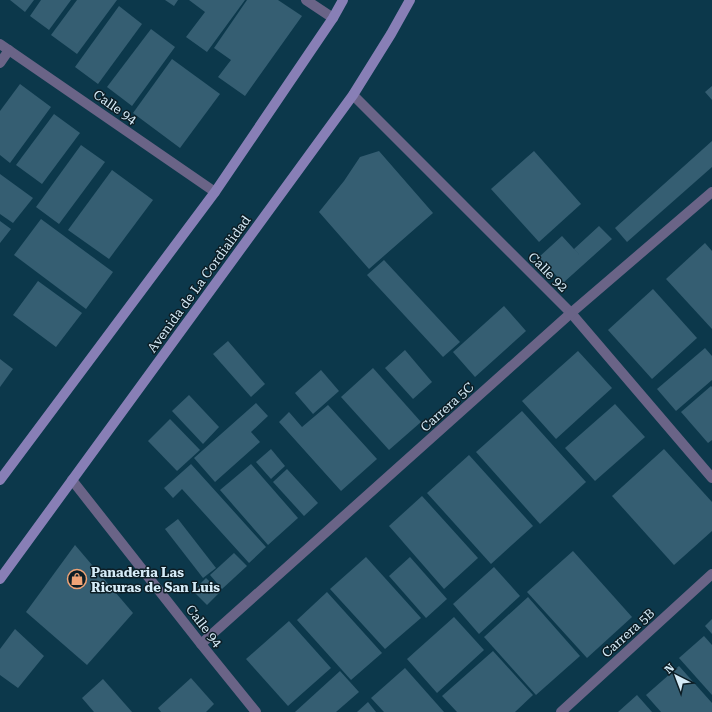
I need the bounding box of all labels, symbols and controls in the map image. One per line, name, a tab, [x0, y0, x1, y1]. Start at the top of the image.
street label: Calle 94	[90, 87, 140, 128]
street label: Avenida de La Cordialidad	[144, 212, 254, 355]
street label: Calle 92	[525, 249, 571, 295]
street label: Carrera 5C	[417, 379, 477, 435]
place label: Panaderia Las Ricuras de San Luis	[91, 565, 220, 595]
shop icon: Panaderia Las Ricuras de San Luis	[66, 568, 88, 590]
street label: Calle 94	[183, 602, 226, 651]
street label: Carrera 5B	[599, 605, 658, 661]
north arrow	[656, 656, 696, 696]
text: N	[662, 661, 678, 677]

